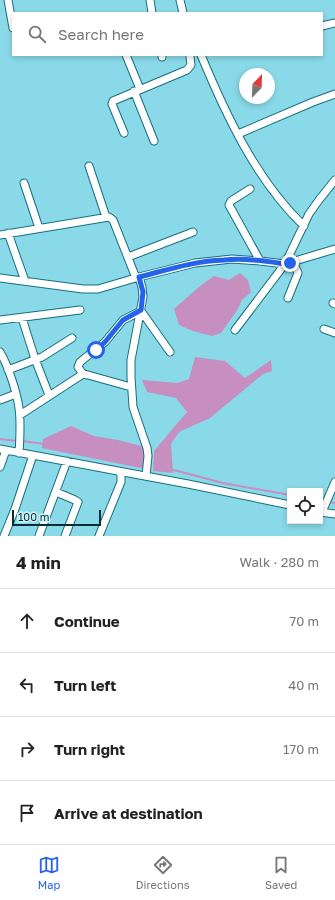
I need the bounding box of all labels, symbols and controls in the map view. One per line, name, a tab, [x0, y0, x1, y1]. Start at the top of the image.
search box	[12, 12, 323, 56]
icon: search	[26, 23, 48, 45]
text: Search here	[58, 25, 144, 43]
north arrow	[239, 68, 275, 104]
route end	[281, 254, 299, 272]
route start	[87, 341, 105, 359]
map controls	[287, 488, 323, 524]
button: locate	[287, 488, 323, 524]
scale bar	[12, 508, 101, 527]
text: 100 m	[18, 510, 49, 523]
text: 4 min	[16, 552, 61, 573]
text: Walk · 280 m	[240, 554, 319, 570]
icon: ahead	[16, 610, 38, 632]
text: Continue	[54, 612, 120, 630]
text: 70 m	[289, 613, 319, 629]
icon: left	[16, 674, 38, 696]
text: Turn left	[54, 676, 116, 694]
text: 40 m	[288, 677, 319, 693]
icon: right	[16, 738, 38, 760]
text: Turn right	[54, 740, 125, 758]
text: 170 m	[283, 741, 319, 757]
icon: arrive	[16, 802, 38, 824]
text: Arrive at destination	[54, 804, 203, 822]
tab: Map	[38, 854, 60, 891]
tab: Directions	[136, 854, 190, 891]
tab: Saved	[265, 854, 297, 891]

